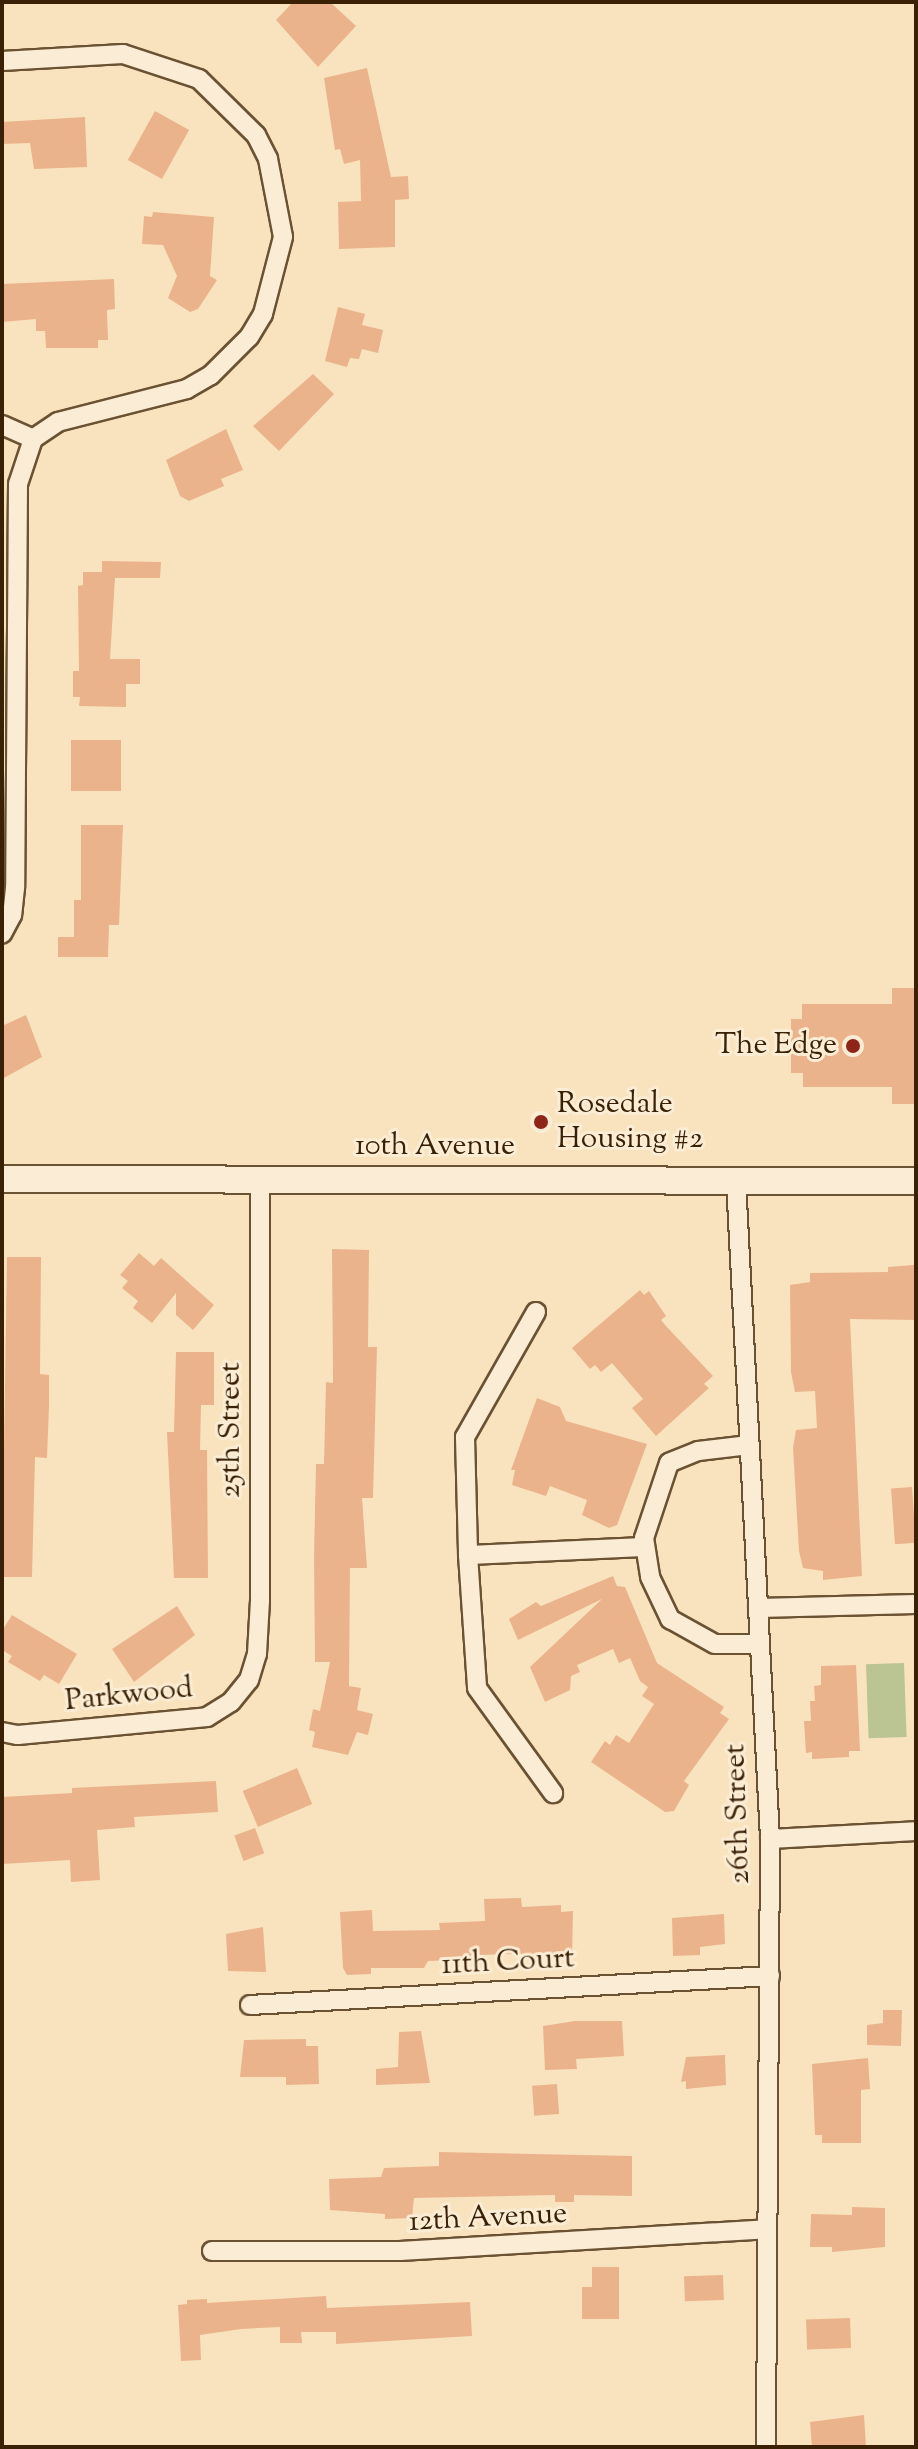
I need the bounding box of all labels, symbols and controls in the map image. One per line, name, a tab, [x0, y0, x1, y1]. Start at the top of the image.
place label: The Edge	[715, 1028, 837, 1064]
marker: The Edge	[844, 1037, 862, 1055]
place label: Rosedale Housing #2	[557, 1087, 703, 1158]
marker: Rosedale Housing #2	[532, 1113, 550, 1131]
street label: 10th Avenue	[355, 1129, 515, 1165]
street label: 25th Street	[214, 1362, 250, 1498]
street label: Parkwood	[63, 1671, 195, 1721]
street label: 26th Street	[719, 1743, 759, 1885]
street label: 11th Court	[441, 1942, 575, 1984]
street label: 12th Avenue	[408, 2197, 568, 2241]

